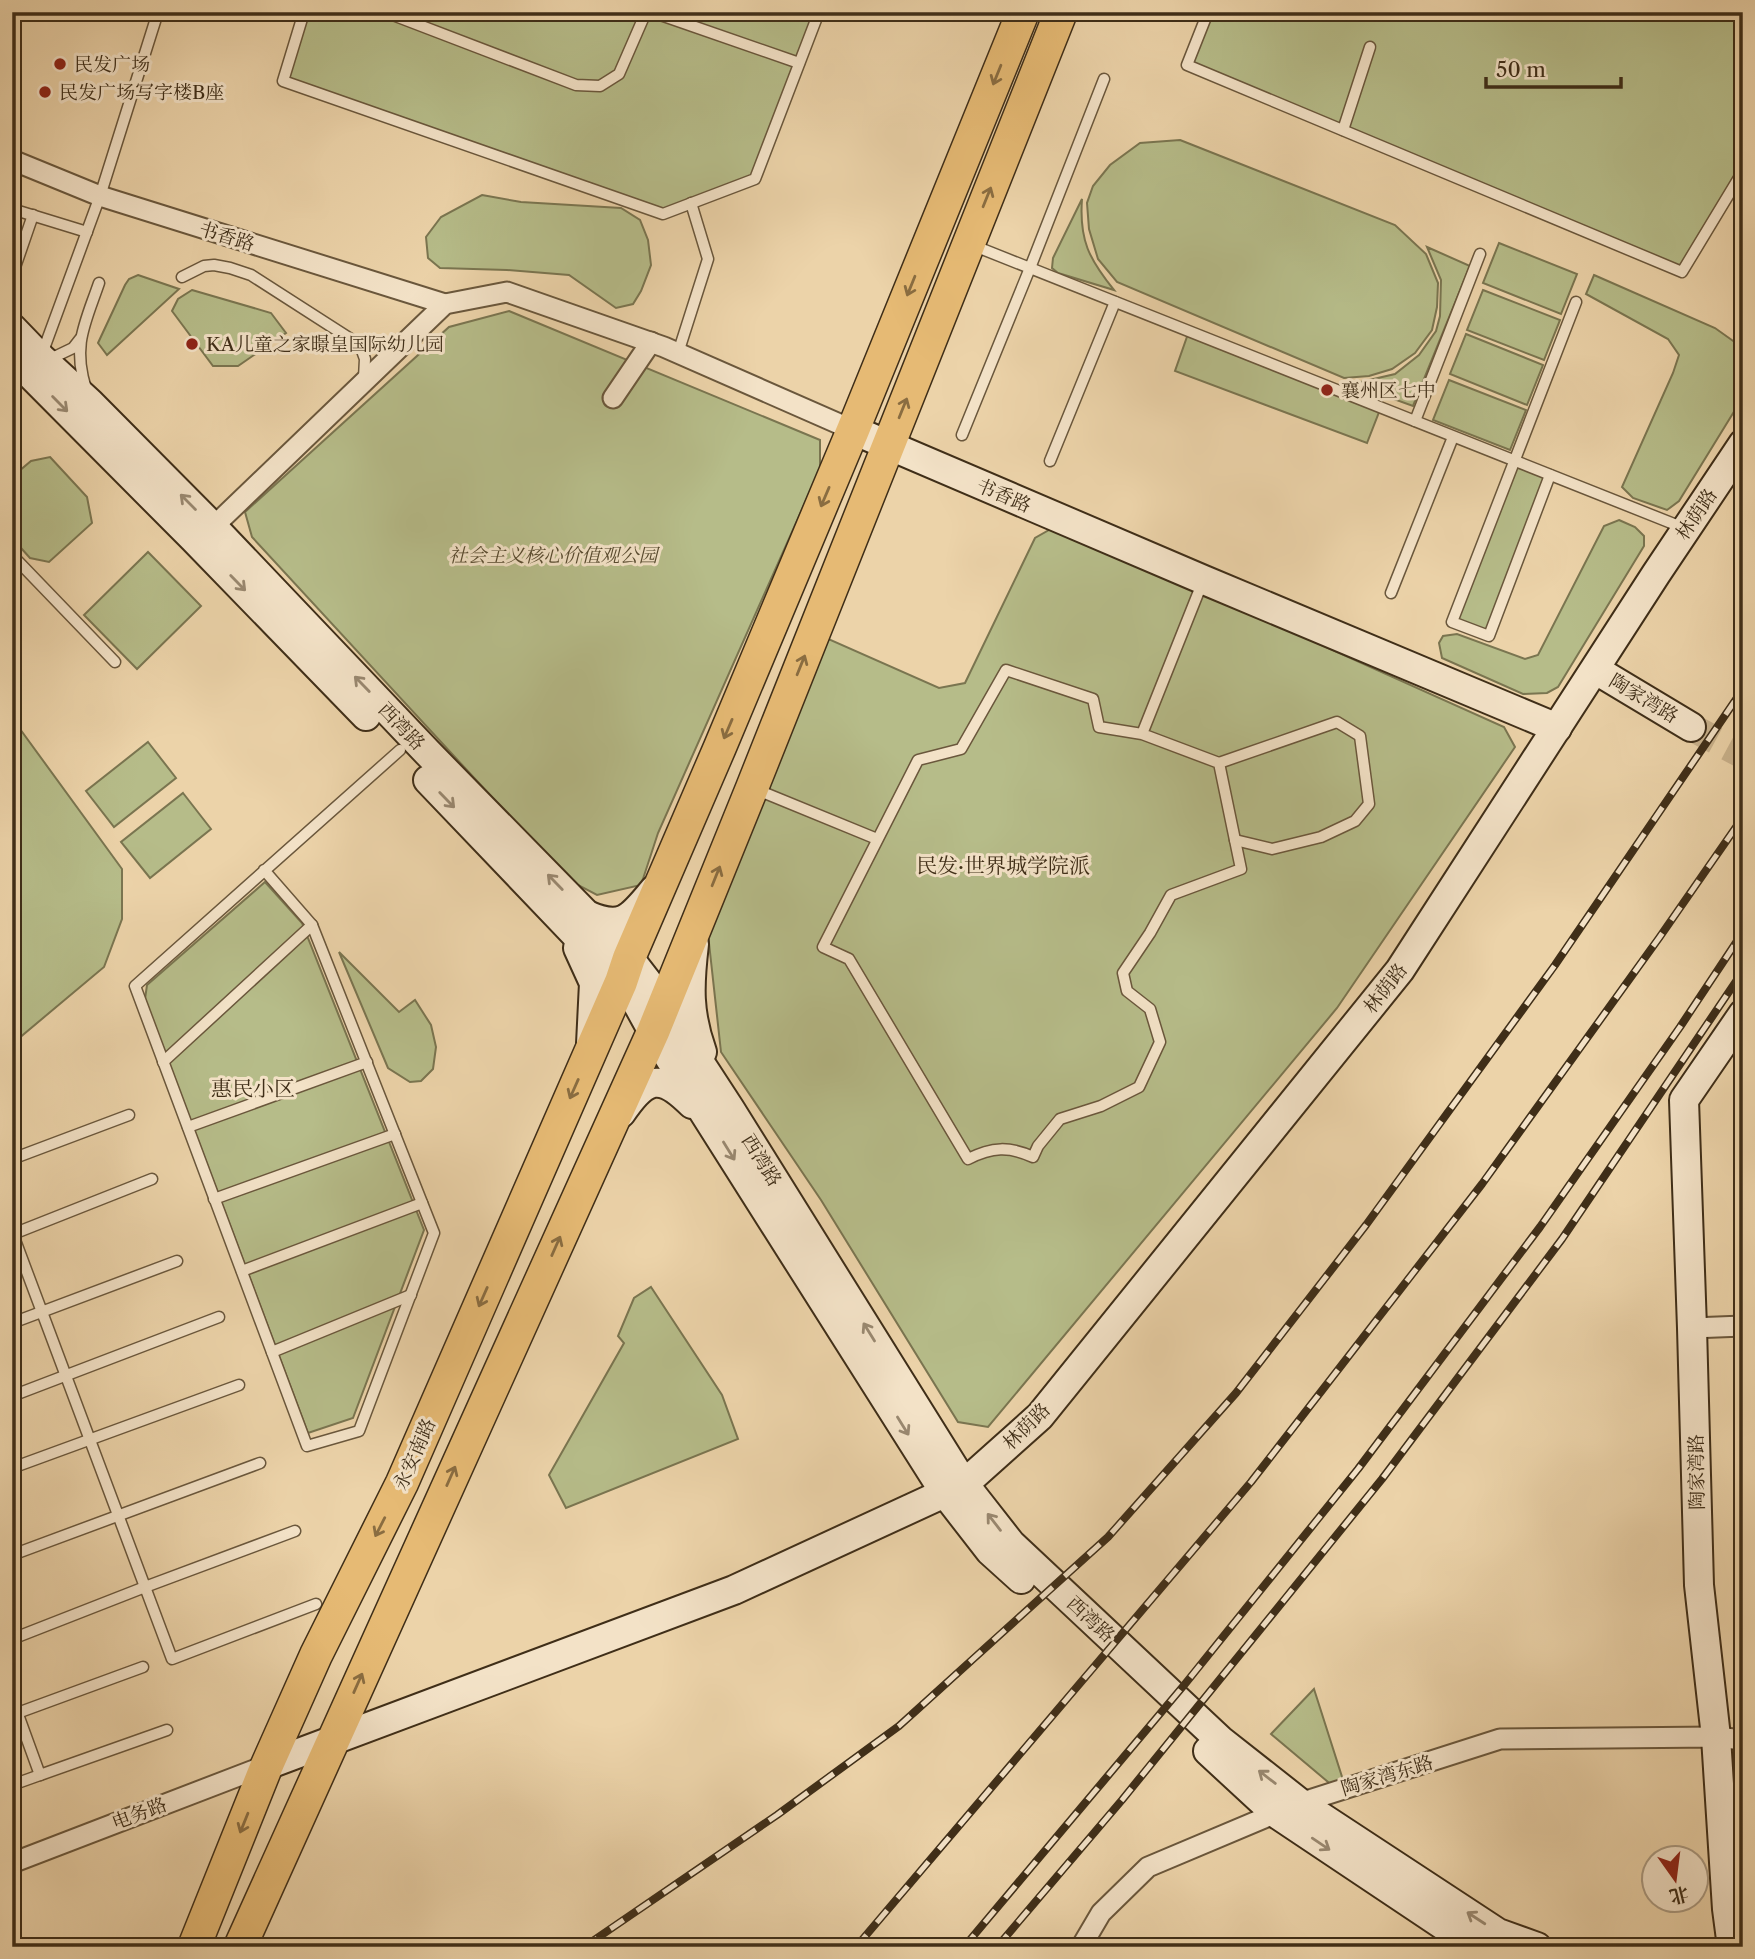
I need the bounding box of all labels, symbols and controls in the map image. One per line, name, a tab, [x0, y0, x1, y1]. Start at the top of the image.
scale bar	[1486, 46, 1620, 90]
place label: 民发广场	[74, 53, 150, 76]
marker: 民发广场	[52, 56, 68, 72]
text: 50 m	[1496, 57, 1546, 82]
one-way arrow	[990, 64, 1003, 86]
place label: 民发广场写字楼B座	[59, 81, 224, 104]
marker: 民发广场写字楼B座	[37, 84, 53, 100]
one-way arrow	[982, 187, 995, 208]
street label: 书香路	[196, 217, 257, 256]
one-way arrow	[904, 275, 917, 297]
place label: KA儿童之家暻皇国际幼儿园	[206, 333, 444, 356]
marker: KA儿童之家暻皇国际幼儿园	[184, 336, 200, 352]
place label: 襄州区七中	[1341, 379, 1436, 402]
marker: 襄州区七中	[1319, 382, 1335, 398]
one-way arrow	[52, 396, 69, 413]
one-way arrow	[898, 398, 911, 420]
street label: 书香路	[973, 474, 1035, 517]
street label: 林荫路	[1671, 484, 1722, 544]
one-way arrow	[818, 485, 831, 507]
one-way arrow	[180, 494, 197, 511]
park label: 社会主义核心价值观公园	[448, 544, 660, 567]
one-way arrow	[229, 575, 246, 592]
one-way arrow	[795, 655, 808, 677]
street label: 陶家湾路	[1605, 669, 1682, 728]
one-way arrow	[354, 676, 371, 693]
street label: 西湾路	[374, 698, 430, 755]
one-way arrow	[720, 718, 733, 739]
one-way arrow	[438, 791, 455, 808]
district label: 民发·世界城学院派	[916, 853, 1090, 878]
one-way arrow	[710, 866, 723, 888]
one-way arrow	[546, 874, 563, 891]
street label: 林荫路	[1359, 959, 1412, 1018]
district label: 惠民小区	[211, 1076, 295, 1101]
one-way arrow	[567, 1078, 580, 1099]
street label: 西湾路	[737, 1130, 786, 1191]
one-way arrow	[722, 1141, 736, 1161]
one-way arrow	[550, 1236, 563, 1258]
one-way arrow	[476, 1286, 489, 1308]
one-way arrow	[862, 1322, 876, 1342]
street label: 林荫路	[998, 1398, 1055, 1455]
street label: 永安南路	[388, 1415, 440, 1494]
one-way arrow	[896, 1416, 911, 1435]
street label: 陶家湾路	[1684, 1434, 1709, 1510]
one-way arrow	[445, 1466, 459, 1487]
one-way arrow	[986, 1513, 1001, 1531]
one-way arrow	[372, 1516, 386, 1537]
street label: 西湾路	[1062, 1592, 1119, 1647]
one-way arrow	[352, 1673, 365, 1694]
street label: 陶家湾东路	[1338, 1751, 1436, 1800]
one-way arrow	[1258, 1769, 1277, 1784]
street label: 电务路	[108, 1793, 170, 1834]
one-way arrow	[236, 1811, 249, 1833]
one-way arrow	[1311, 1837, 1330, 1851]
north arrow	[1640, 1843, 1710, 1913]
text: 北	[1667, 1882, 1691, 1908]
one-way arrow	[1466, 1911, 1486, 1925]

